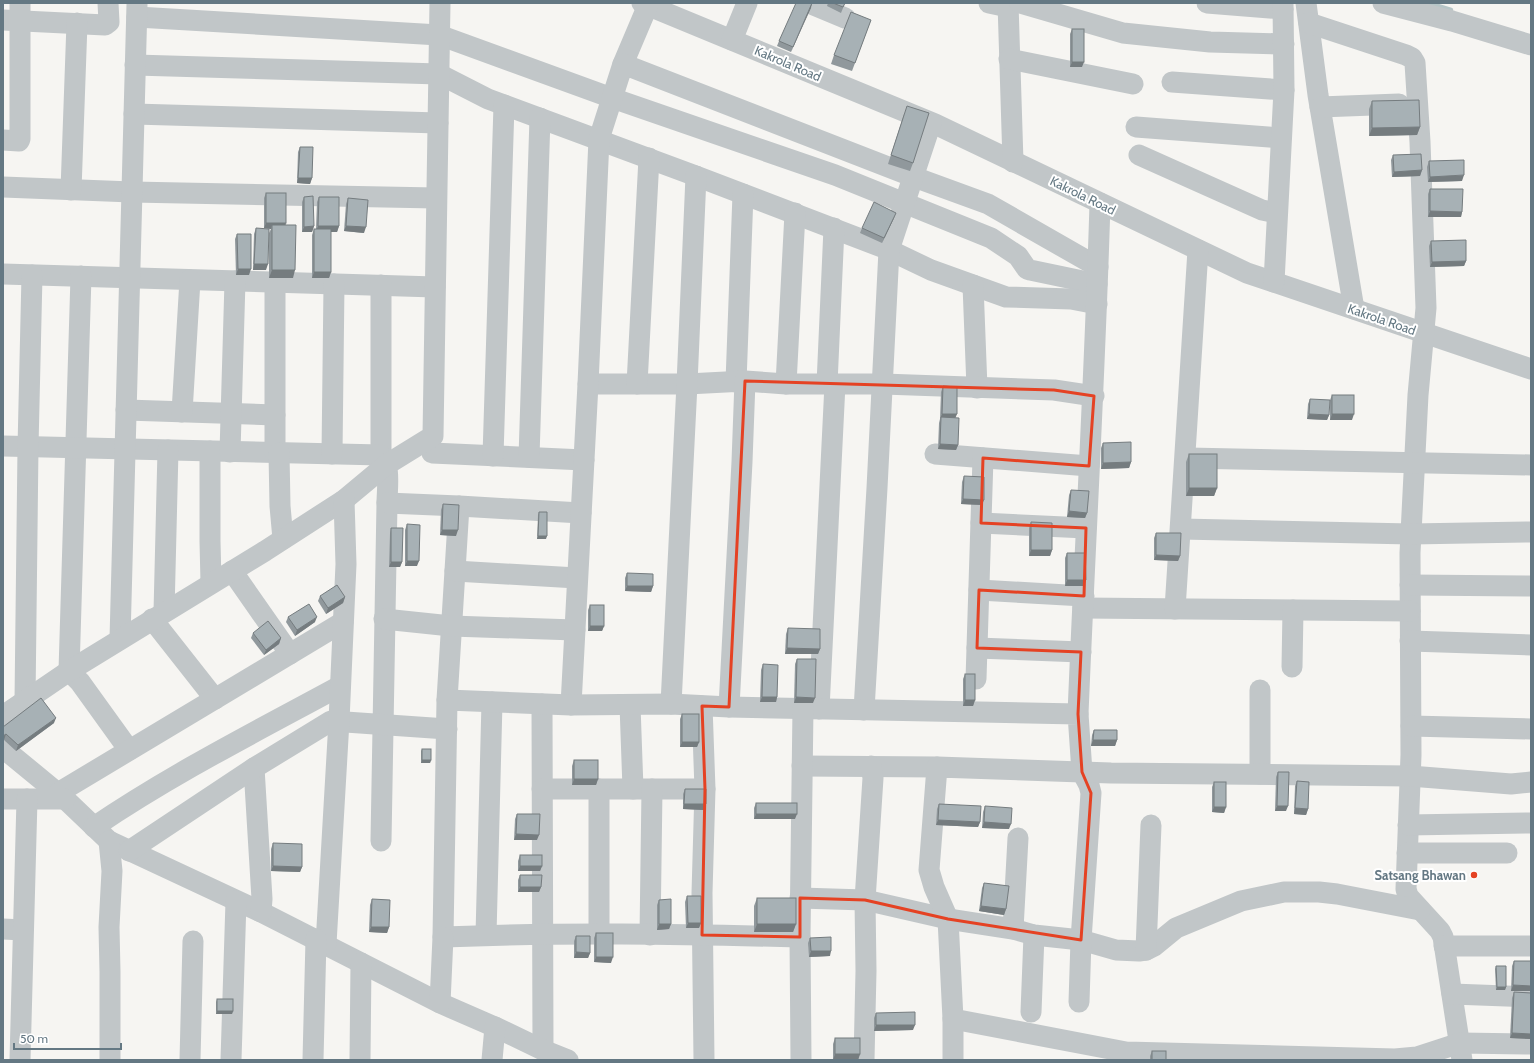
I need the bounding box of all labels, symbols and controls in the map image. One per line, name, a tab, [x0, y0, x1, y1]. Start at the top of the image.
street label: Kakrola Road	[752, 42, 824, 84]
street label: Kakrola Road	[1048, 172, 1118, 218]
street label: Kakrola Road	[1346, 300, 1418, 338]
place label: Satsang Bhawan	[1374, 867, 1466, 883]
marker: Satsang Bhawan	[1469, 870, 1479, 880]
scale bar	[14, 1025, 121, 1051]
text: 50 m	[20, 1031, 48, 1046]

